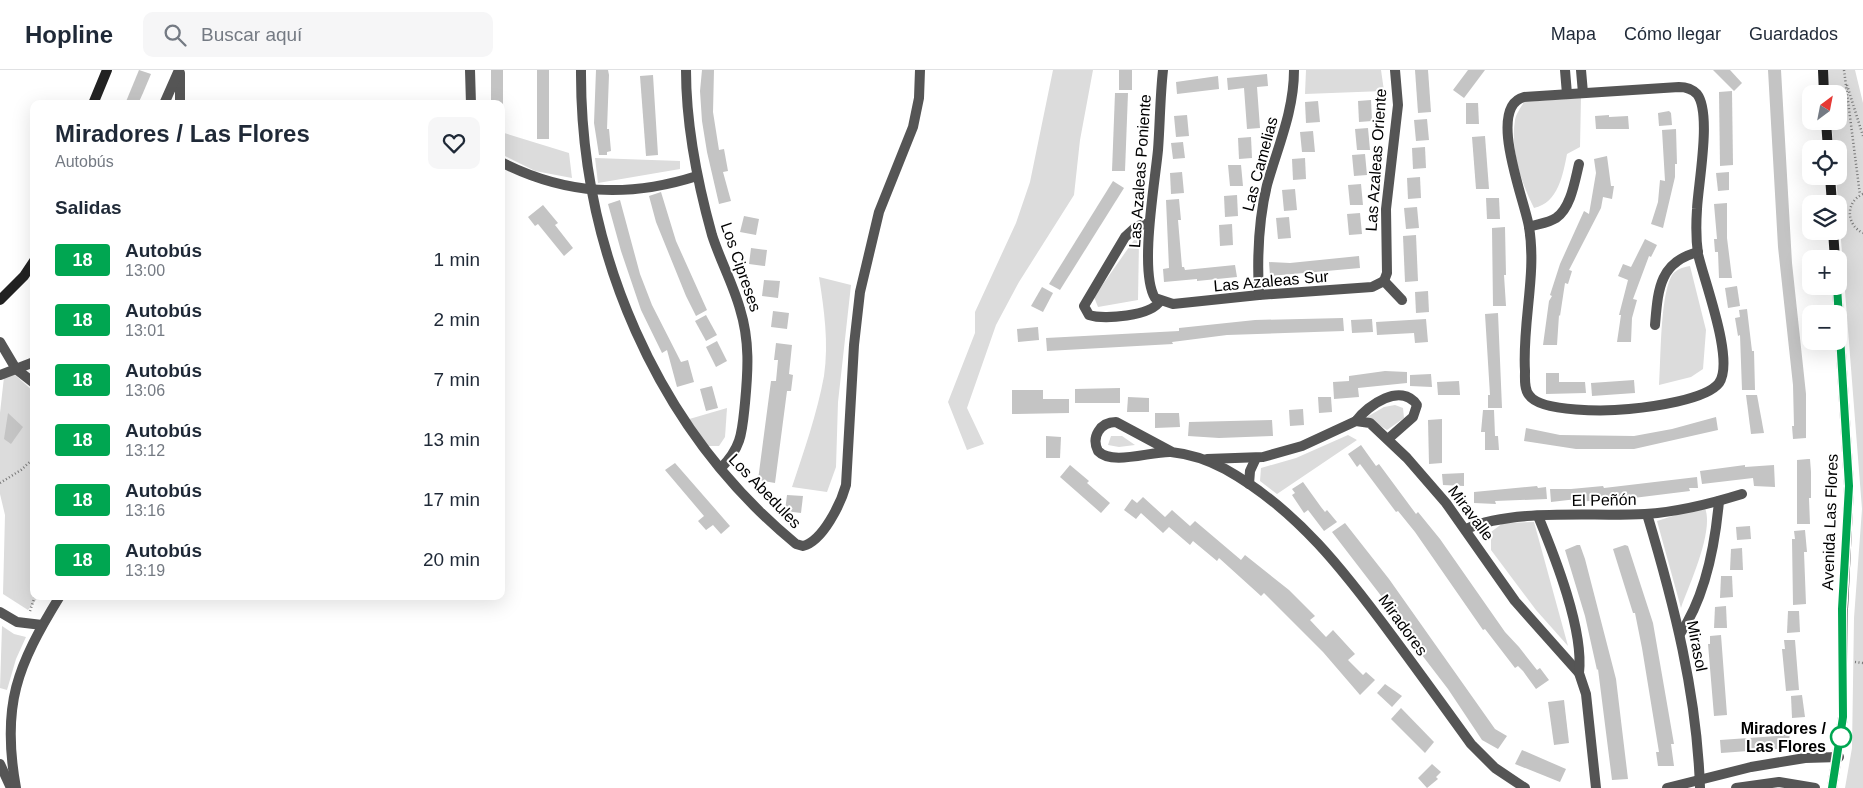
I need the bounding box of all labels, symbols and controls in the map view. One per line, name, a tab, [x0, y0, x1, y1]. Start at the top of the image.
search box	[143, 12, 493, 57]
text: Hopline	[25, 21, 113, 48]
icon: search	[161, 21, 189, 49]
text: Buscar aquí	[201, 24, 302, 45]
text: Mapa	[1551, 24, 1596, 44]
text: Cómo llegar	[1624, 24, 1721, 44]
text: Guardados	[1749, 24, 1838, 44]
north arrow	[1802, 85, 1848, 130]
map controls	[1802, 85, 1847, 350]
street label: Las Azaleas Oriente	[1363, 88, 1389, 232]
street label: Las Azaleas Poniente	[1126, 94, 1154, 248]
street label: Las Camelias	[1239, 115, 1281, 213]
button: heart	[428, 117, 480, 169]
text: Miradores / Las Flores	[55, 120, 310, 147]
button: locate	[1802, 140, 1847, 185]
text: Autobús	[55, 153, 114, 170]
button: layers	[1802, 195, 1847, 240]
text: Salidas	[55, 197, 122, 218]
street label: Los Cipreses	[718, 220, 764, 314]
text: Autobús	[125, 240, 202, 261]
text: 1 min	[434, 249, 480, 270]
text: 18	[72, 250, 93, 270]
button: +	[1802, 250, 1847, 295]
text: 13:00	[125, 262, 165, 279]
street label: Las Azaleas Sur	[1213, 267, 1330, 295]
text: Autobús	[125, 300, 202, 321]
button: −	[1802, 305, 1847, 350]
text: 2 min	[434, 309, 480, 330]
text: 18	[72, 310, 93, 330]
text: 13:01	[125, 322, 165, 339]
text: Autobús	[125, 360, 202, 381]
text: 7 min	[434, 369, 480, 390]
text: 18	[72, 370, 93, 390]
text: 13:06	[125, 382, 165, 399]
text: Autobús	[125, 420, 202, 441]
text: 13 min	[423, 429, 480, 450]
text: 18	[72, 430, 93, 450]
text: 13:12	[125, 442, 165, 459]
street label: Los Abedules	[726, 451, 804, 531]
street label: Avenida Las Flores	[1819, 453, 1841, 591]
text: Autobús	[125, 480, 202, 501]
street label: Miravalle	[1445, 482, 1497, 544]
text: 17 min	[423, 489, 480, 510]
text: 18	[72, 490, 93, 510]
street label: El Peñón	[1571, 491, 1637, 509]
text: 13:16	[125, 502, 165, 519]
text: Autobús	[125, 540, 202, 561]
text: 20 min	[423, 549, 480, 570]
text: 18	[72, 550, 93, 570]
text: 13:19	[125, 562, 165, 579]
street label: Miradores	[1375, 591, 1431, 659]
street label: Mirasol	[1684, 619, 1710, 673]
place label: Miradores / Las Flores	[1741, 720, 1827, 755]
marker: Miradores / Las Flores	[1830, 726, 1852, 748]

